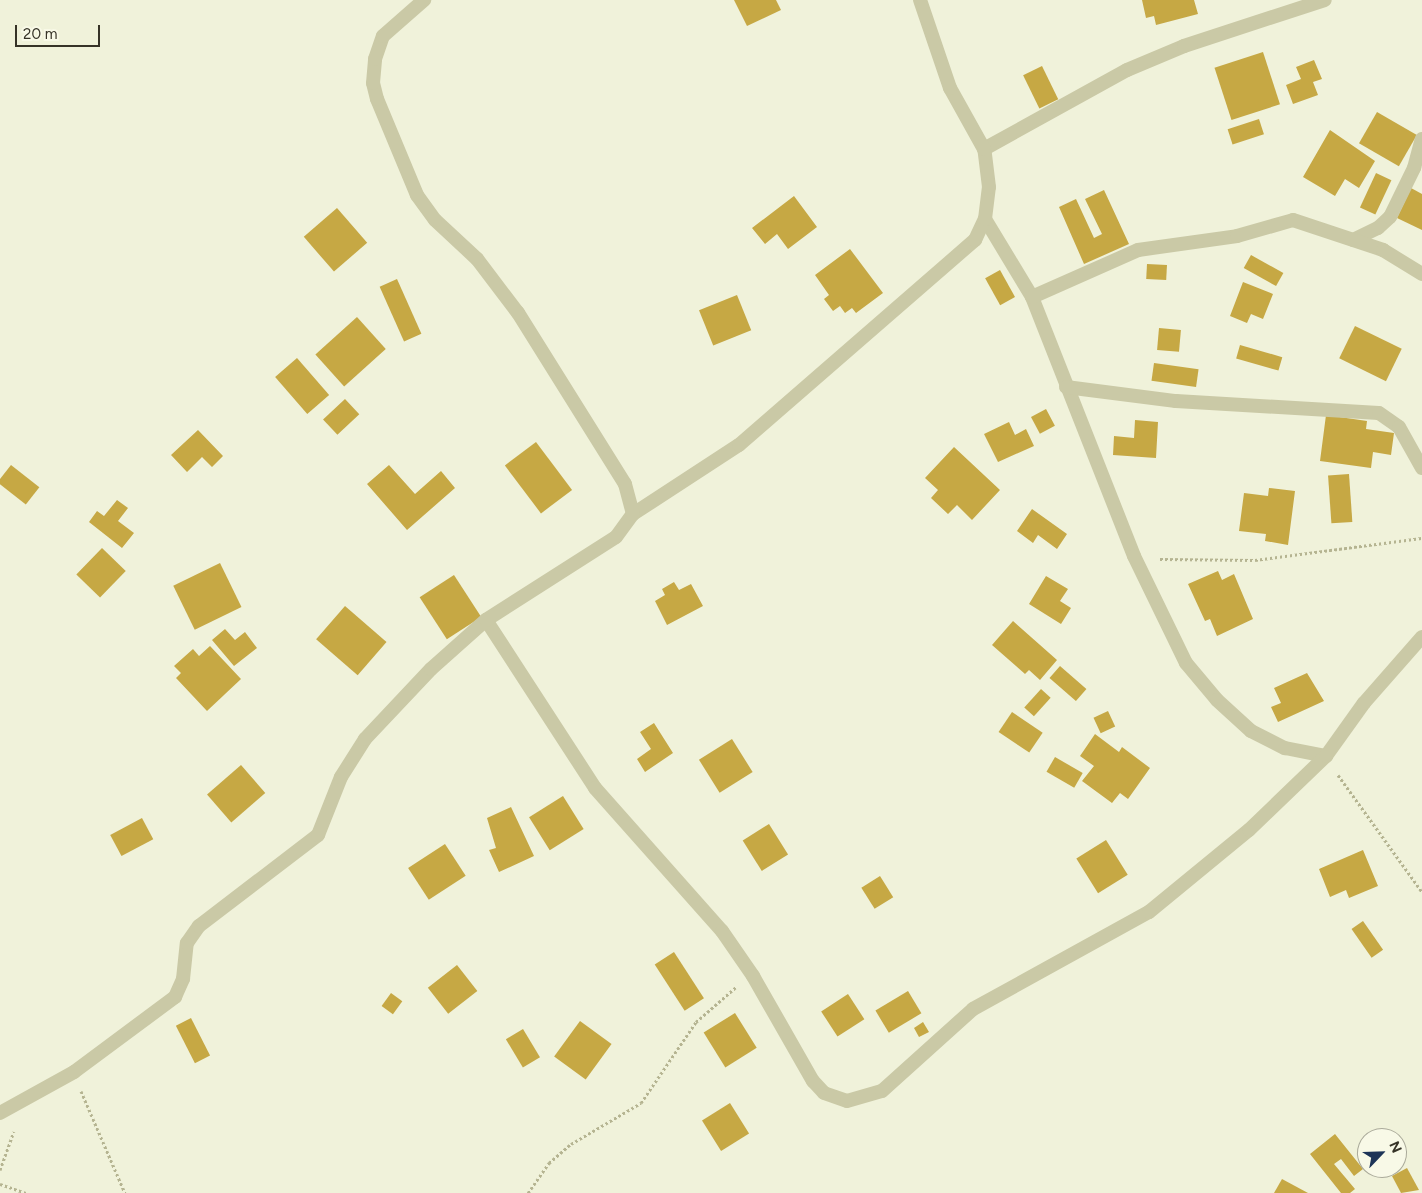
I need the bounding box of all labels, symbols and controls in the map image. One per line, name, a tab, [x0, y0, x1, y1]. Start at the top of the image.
scale bar	[18, 15, 102, 47]
text: 20 m	[23, 25, 57, 43]
north arrow	[1357, 1128, 1407, 1178]
text: N	[1385, 1139, 1405, 1155]

